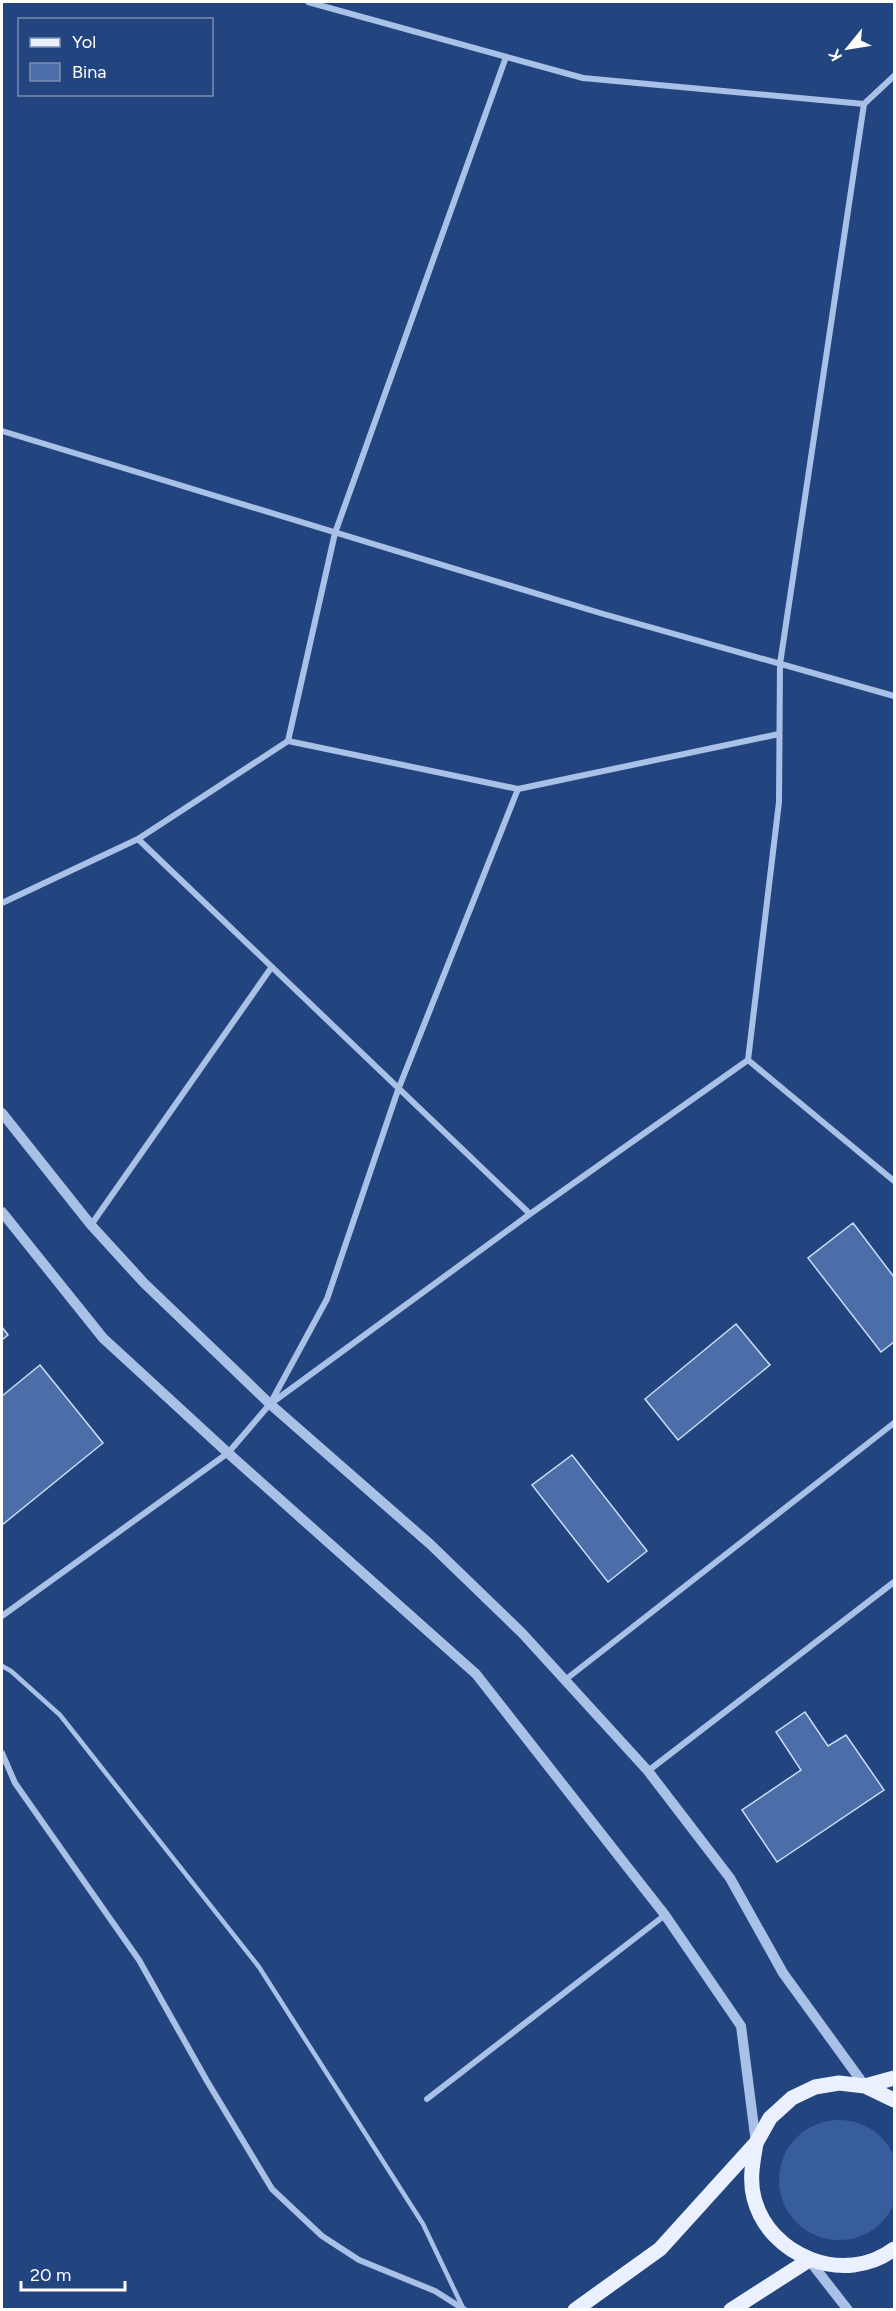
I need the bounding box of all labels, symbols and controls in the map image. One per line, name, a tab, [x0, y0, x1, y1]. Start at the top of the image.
legend	[18, 18, 213, 96]
north arrow	[818, 18, 878, 78]
text: Yol	[72, 31, 96, 53]
text: K	[824, 46, 846, 65]
text: Bina	[72, 61, 106, 83]
scale bar	[21, 2254, 124, 2292]
text: 20 m	[30, 2264, 71, 2286]

